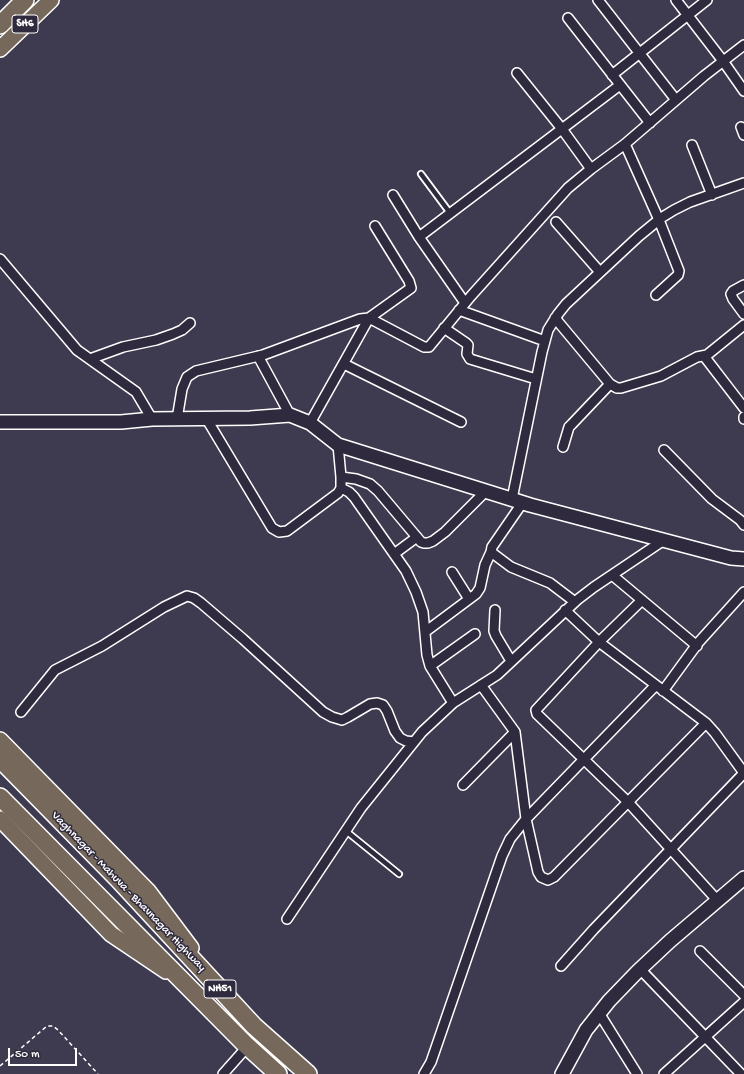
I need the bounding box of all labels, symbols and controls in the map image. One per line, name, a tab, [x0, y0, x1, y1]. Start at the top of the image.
road number: SH6	[12, 15, 38, 33]
street label: Vaghnagar - Mahuva - Bhavnagar Highway	[48, 809, 208, 975]
road number: NH51	[204, 980, 236, 998]
scale bar	[10, 1040, 79, 1066]
text: 50 m	[15, 1048, 40, 1062]

